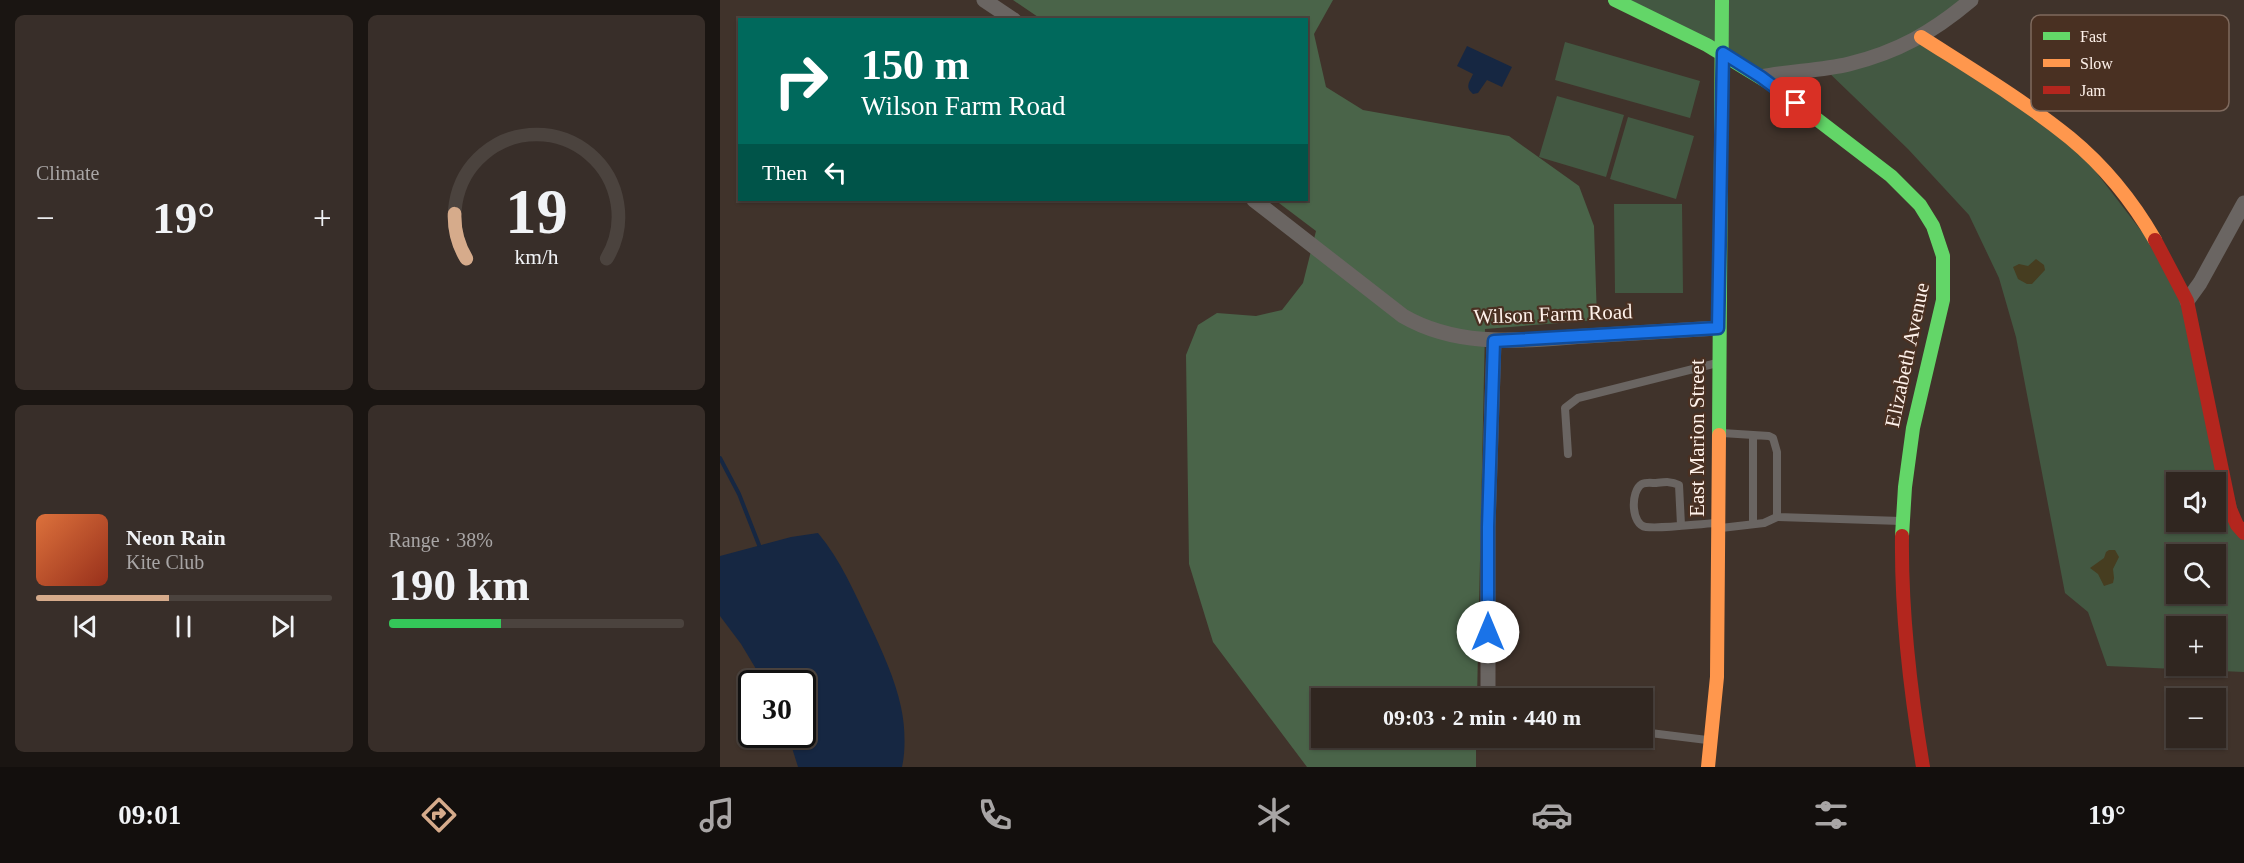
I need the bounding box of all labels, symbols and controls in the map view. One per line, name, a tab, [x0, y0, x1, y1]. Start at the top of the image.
legend	[2031, 15, 2229, 111]
text: Fast	[2080, 28, 2107, 45]
icon: right	[762, 42, 840, 120]
text: 150 m	[861, 42, 970, 88]
text: Slow	[2080, 55, 2113, 72]
pin	[1770, 77, 1821, 128]
text: Jam	[2080, 82, 2106, 99]
icon: arrive	[1779, 86, 1812, 119]
text: Wilson Farm Road	[861, 91, 1065, 121]
icon: left	[819, 156, 852, 189]
text: Then	[762, 160, 807, 185]
text: Climate	[36, 162, 99, 184]
text: 19	[505, 177, 567, 246]
text: 19°	[152, 193, 215, 243]
text: −	[36, 200, 55, 236]
text: +	[313, 200, 332, 236]
text: km/h	[514, 246, 559, 270]
street label: Elizabeth Avenue	[1880, 281, 1934, 429]
street label: Wilson Farm Road	[1473, 299, 1633, 329]
street label: East Marion Street	[1685, 359, 1709, 517]
map controls	[2166, 472, 2226, 748]
button: sound	[2166, 472, 2226, 532]
text: Neon Rain	[126, 525, 226, 550]
text: Range · 38%	[389, 529, 493, 551]
button: search	[2166, 544, 2226, 604]
text: Kite Club	[126, 551, 204, 573]
text: 190 km	[389, 560, 530, 610]
position arrow	[1456, 600, 1520, 664]
icon: previous	[69, 610, 102, 643]
icon: pause	[167, 610, 200, 643]
icon: next	[266, 610, 299, 643]
button: +	[2166, 616, 2226, 676]
speed limit sign: 30	[738, 670, 816, 748]
button: −	[2166, 688, 2226, 748]
text: 09:03 · 2 min · 440 m	[1383, 705, 1581, 730]
icon: directions	[418, 794, 460, 836]
icon: music	[696, 794, 738, 836]
icon: phone	[974, 794, 1016, 836]
icon: climate	[1253, 794, 1295, 836]
icon: car	[1531, 794, 1573, 836]
icon: filters	[1810, 794, 1852, 836]
text: 09:01	[118, 800, 181, 830]
text: 19°	[2088, 800, 2126, 830]

